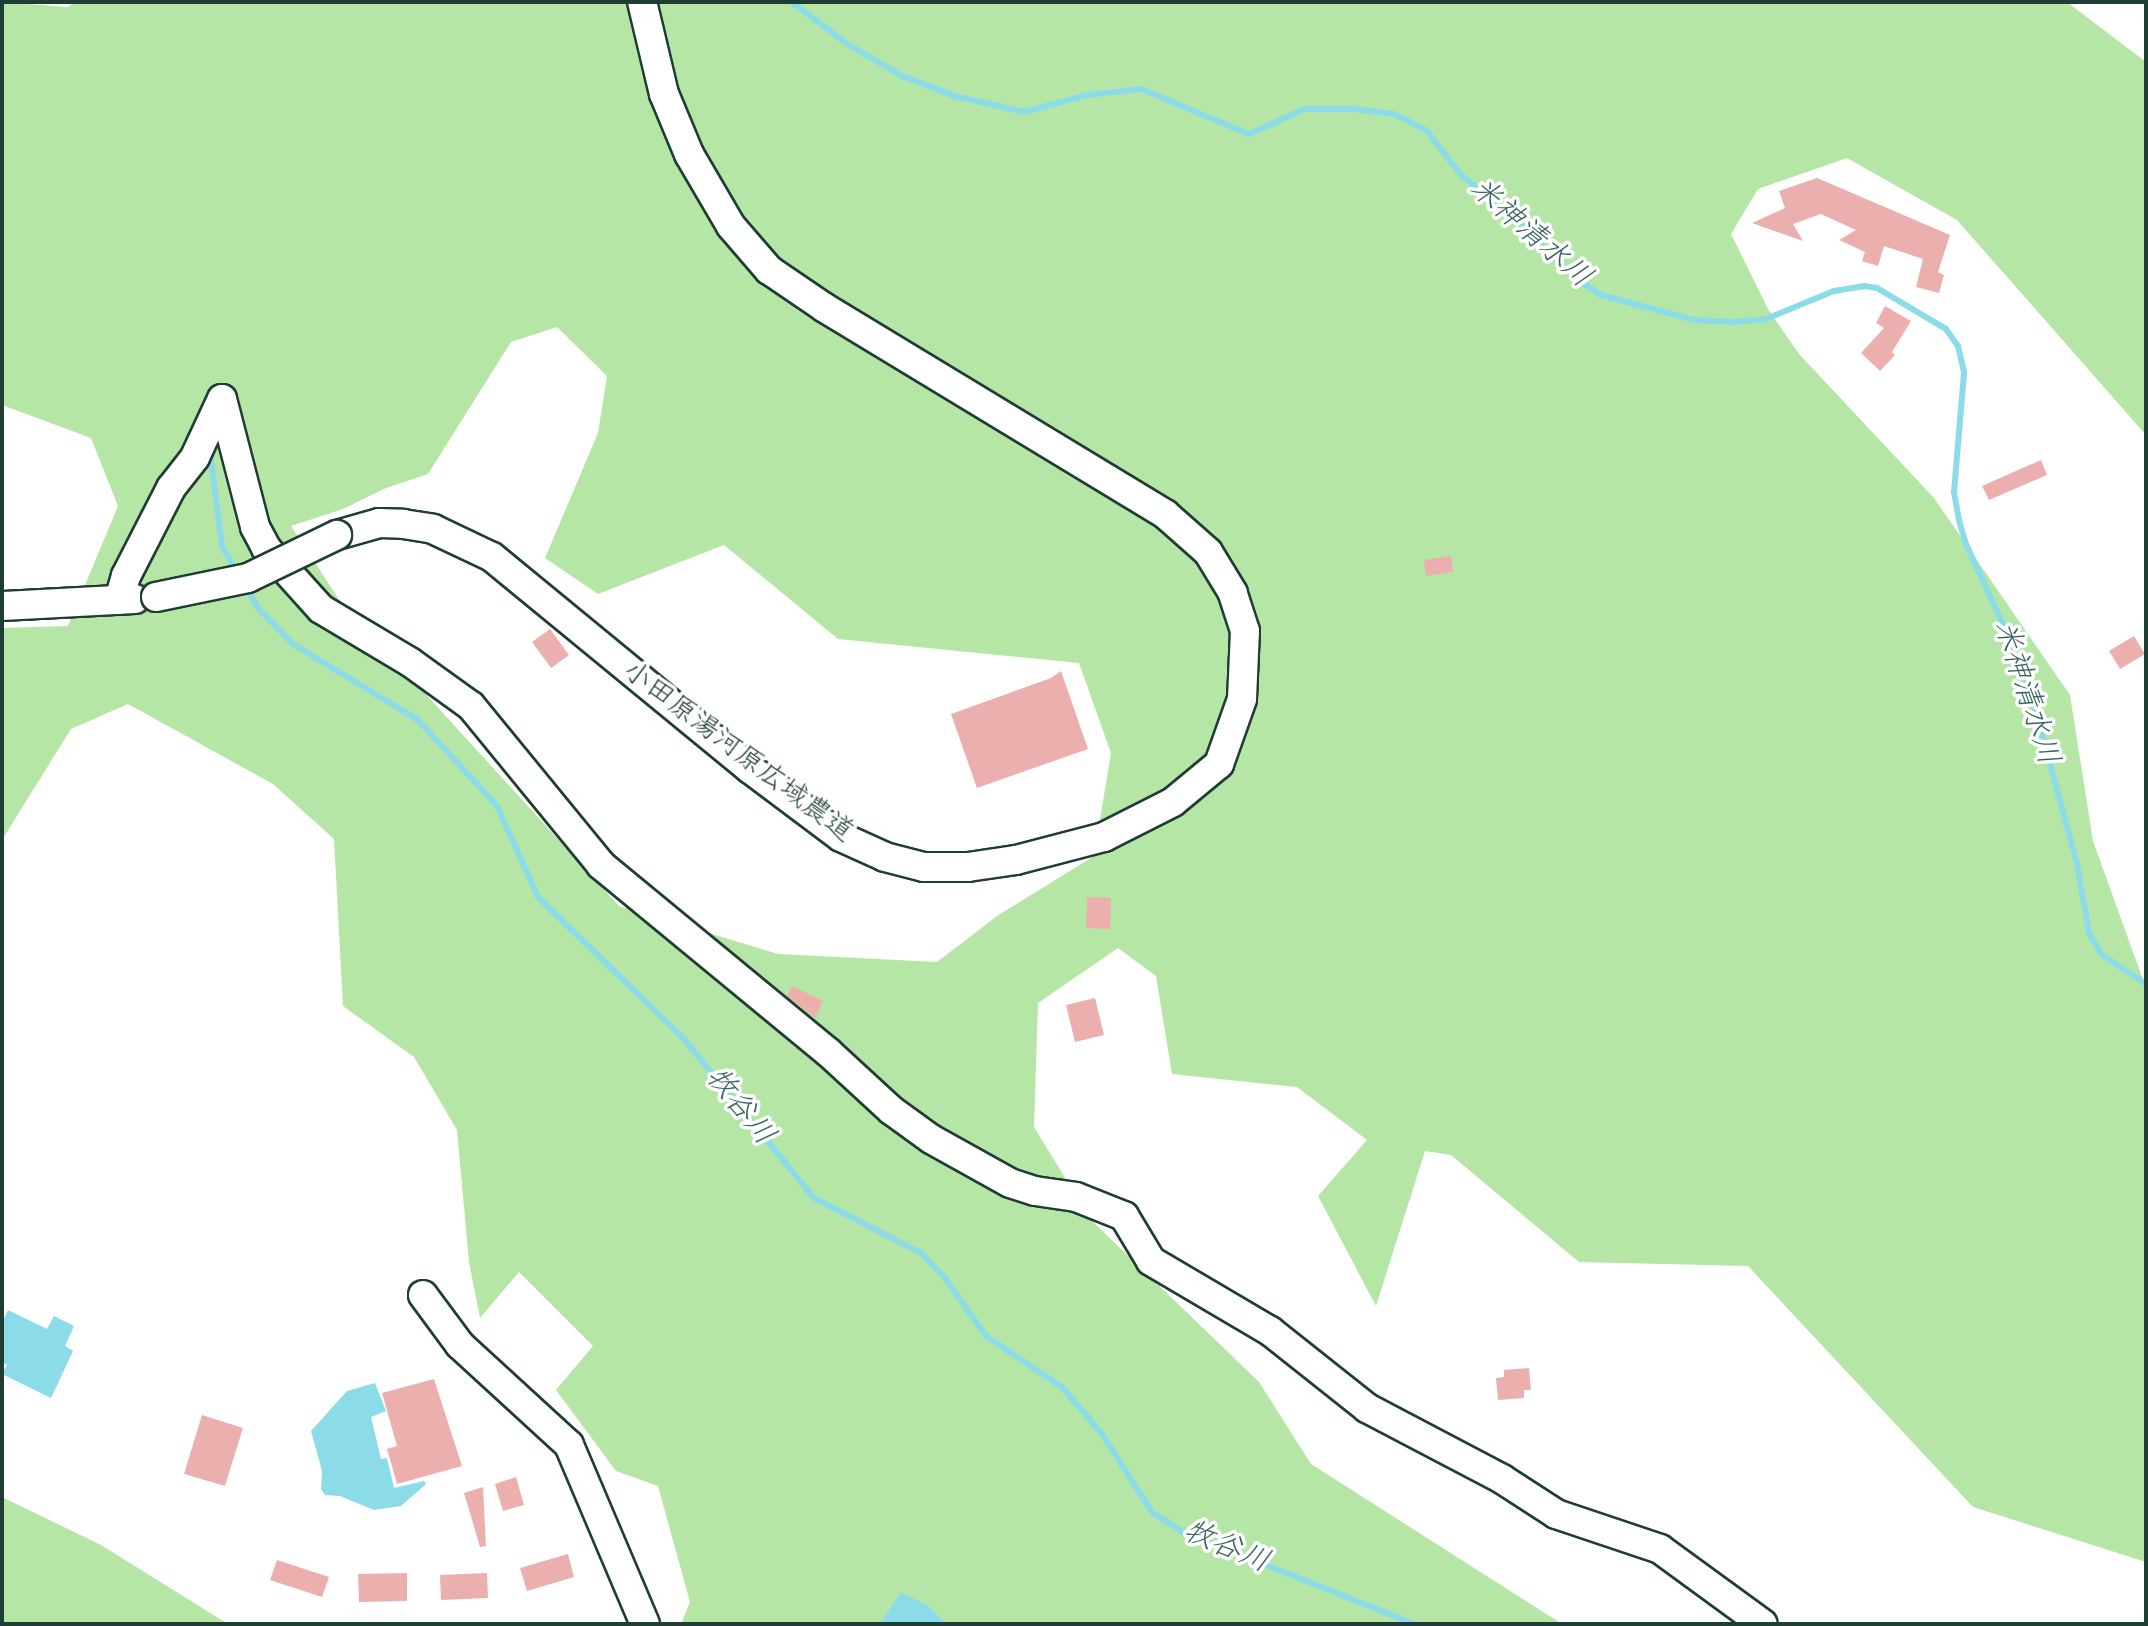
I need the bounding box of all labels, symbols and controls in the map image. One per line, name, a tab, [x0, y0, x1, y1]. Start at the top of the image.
water label: 米神清水川	[1462, 171, 1598, 297]
water label: 米神清水川	[1985, 616, 2065, 770]
street label: 小田原湯河原広域農道	[615, 655, 859, 851]
water label: 牧谷川	[697, 1061, 781, 1153]
water label: 牧谷川	[1178, 1514, 1274, 1582]

